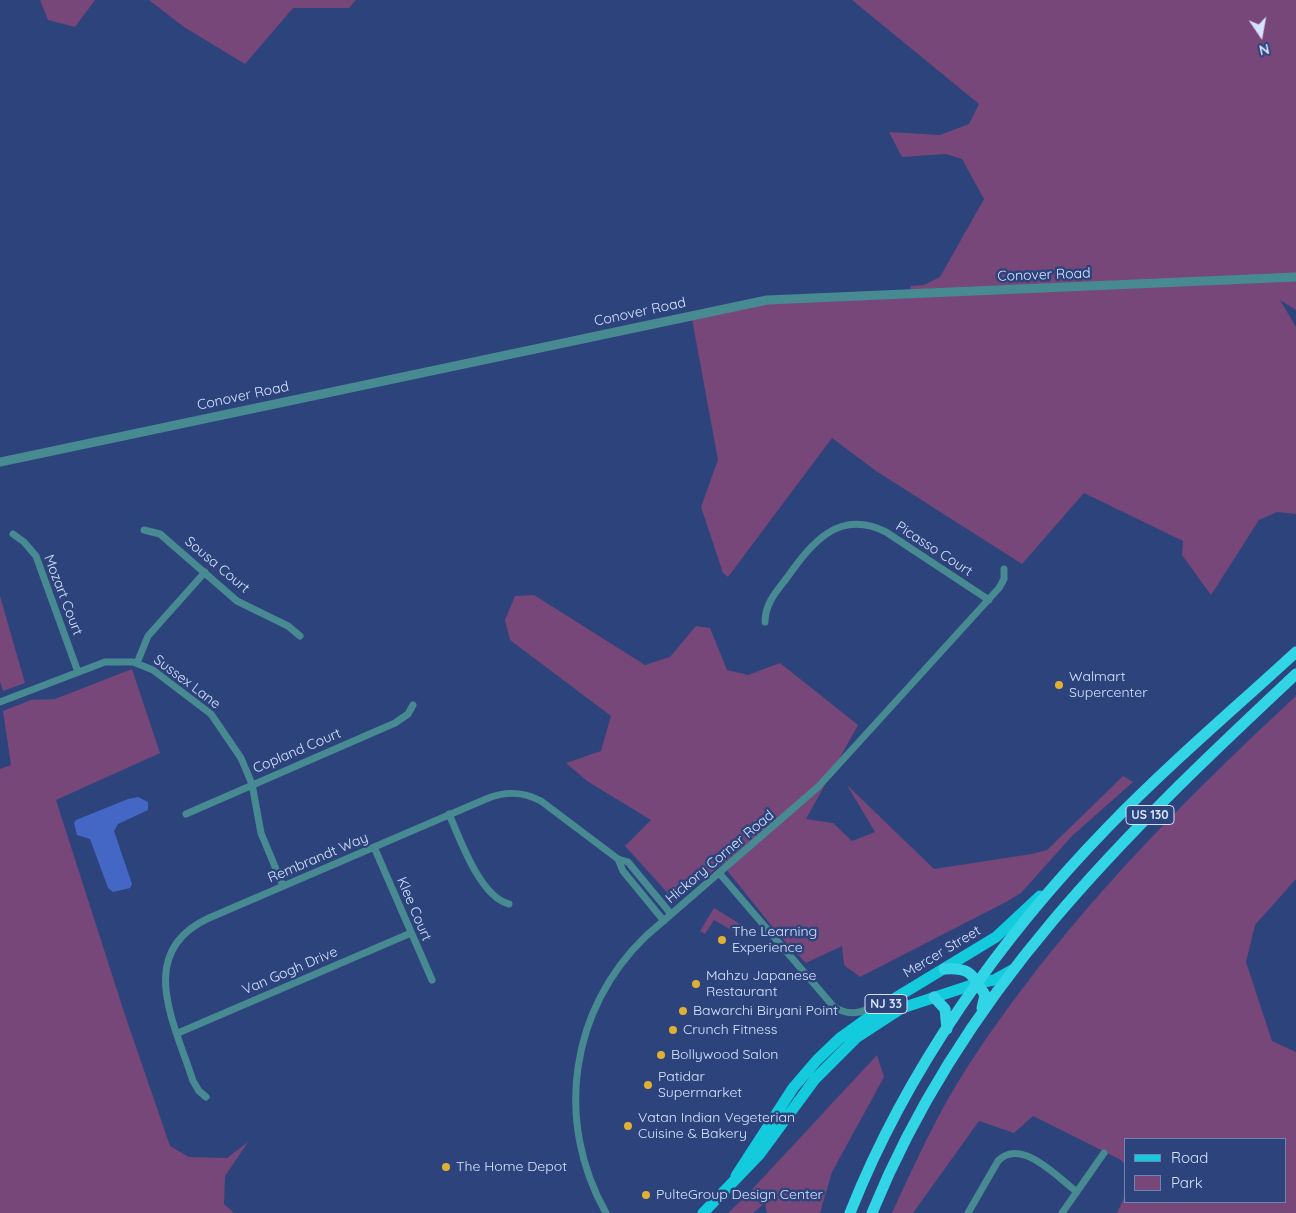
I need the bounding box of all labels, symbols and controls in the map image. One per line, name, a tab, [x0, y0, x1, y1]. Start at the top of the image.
north arrow	[1236, 10, 1286, 60]
text: N	[1257, 40, 1271, 60]
street label: Conover Road	[997, 265, 1091, 285]
street label: Conover Road	[593, 294, 687, 330]
street label: Conover Road	[196, 378, 290, 414]
street label: Picasso Court	[892, 518, 976, 580]
street label: Sousa Court	[181, 533, 253, 597]
street label: Mozart Court	[40, 552, 86, 638]
street label: Sussex Lane	[150, 651, 224, 713]
place label: Walmart Supercenter	[1069, 669, 1148, 702]
marker: Walmart Supercenter	[1053, 679, 1065, 691]
street label: Copland Court	[251, 725, 343, 777]
road number: US 130	[1126, 806, 1174, 824]
street label: Hickory Corner Road	[662, 807, 778, 907]
street label: Rembrandt Way	[265, 829, 371, 887]
street label: Klee Court	[393, 874, 435, 944]
street label: Mercer Street	[900, 922, 984, 982]
place label: The Learning Experience	[732, 924, 817, 956]
marker: The Learning Experience	[716, 934, 728, 946]
street label: Van Gogh Drive	[240, 943, 340, 999]
place label: Mahzu Japanese Restaurant	[706, 968, 816, 1000]
marker: Mahzu Japanese Restaurant	[690, 978, 702, 990]
road number: NJ 33	[865, 994, 907, 1014]
place label: Bawarchi Biryani Point	[693, 1003, 838, 1019]
marker: Bawarchi Biryani Point	[677, 1005, 689, 1017]
place label: Crunch Fitness	[683, 1022, 777, 1038]
marker: Crunch Fitness	[667, 1024, 679, 1036]
place label: Bollywood Salon	[671, 1047, 778, 1063]
marker: Bollywood Salon	[655, 1049, 667, 1061]
place label: Patidar Supermarket	[658, 1069, 742, 1102]
marker: Patidar Supermarket	[642, 1079, 654, 1091]
place label: Vatan Indian Vegeterian Cuisine & Bakery	[638, 1110, 795, 1142]
marker: Vatan Indian Vegeterian Cuisine & Bakery	[622, 1120, 634, 1132]
legend	[1124, 1138, 1286, 1203]
text: Road	[1171, 1148, 1208, 1167]
place label: The Home Depot	[456, 1159, 567, 1175]
marker: The Home Depot	[440, 1161, 452, 1173]
text: Park	[1171, 1173, 1203, 1192]
place label: PulteGroup Design Center	[656, 1187, 823, 1203]
marker: PulteGroup Design Center	[640, 1189, 652, 1201]

